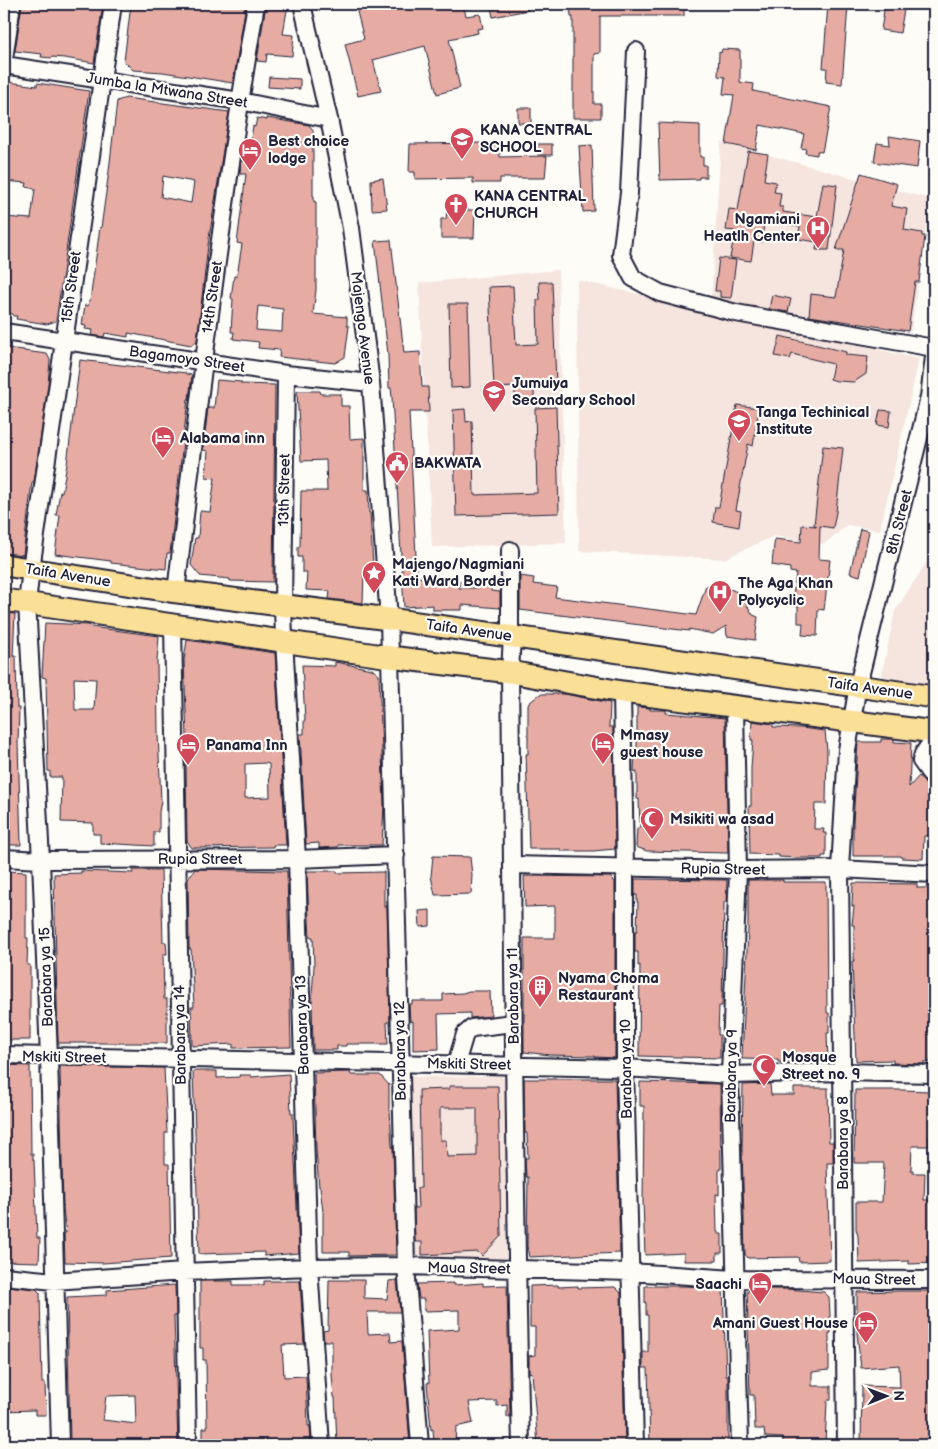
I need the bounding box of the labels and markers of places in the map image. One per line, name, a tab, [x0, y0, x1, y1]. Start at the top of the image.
place label: KANA CENTRAL SCHOOL	[480, 121, 592, 157]
school or university icon: KANA CENTRAL SCHOOL	[449, 126, 475, 160]
place label: Best choice lodge	[268, 132, 349, 168]
hotel icon: Best choice lodge	[237, 137, 263, 171]
place label: KANA CENTRAL CHURCH	[474, 187, 586, 223]
church icon: KANA CENTRAL CHURCH	[443, 192, 469, 226]
place label: Ngamiani Heatlh Center	[704, 210, 801, 246]
hospital icon: Ngamiani Heatlh Center	[805, 215, 831, 249]
place label: Jumuiya Secondary School	[512, 374, 635, 410]
school or university icon: Jumuiya Secondary School	[481, 379, 507, 413]
place label: Tanga Techinical Institute	[756, 403, 869, 439]
school or university icon: Tanga Techinical Institute	[726, 408, 752, 442]
hotel icon: Alabama inn	[150, 425, 176, 459]
place label: Alabama inn	[179, 429, 265, 448]
public building icon: BAKWATA	[384, 450, 410, 484]
place label: BAKWATA	[414, 454, 482, 473]
place label: Majengo/Nagmiani Kati Ward Border	[392, 555, 524, 591]
place icon: Majengo/Nagmiani Kati Ward Border	[361, 560, 387, 594]
place label: The Aga Khan Polycyclic	[738, 574, 833, 610]
hospital icon: The Aga Khan Polycyclic	[707, 579, 733, 613]
place label: Mmasy guest house	[620, 726, 704, 762]
hotel icon: Mmasy guest house	[590, 731, 616, 765]
hotel icon: Panama Inn	[175, 732, 201, 766]
place label: Panama Inn	[206, 736, 288, 755]
mosque icon: Msikiti wa asad	[639, 806, 665, 840]
place label: Msikiti wa asad	[670, 810, 774, 829]
place label: Nyama Choma Restaurant	[558, 969, 659, 1005]
building icon: Nyama Choma Restaurant	[527, 974, 553, 1008]
place label: Mosque Street no. 9	[782, 1048, 861, 1084]
mosque icon: Mosque Street no. 9	[751, 1053, 777, 1087]
hotel icon: Saachi	[747, 1271, 773, 1305]
place label: Saachi	[696, 1275, 742, 1294]
hotel icon: Amani Guest House	[853, 1310, 879, 1344]
place label: Amani Guest House	[712, 1314, 848, 1333]

